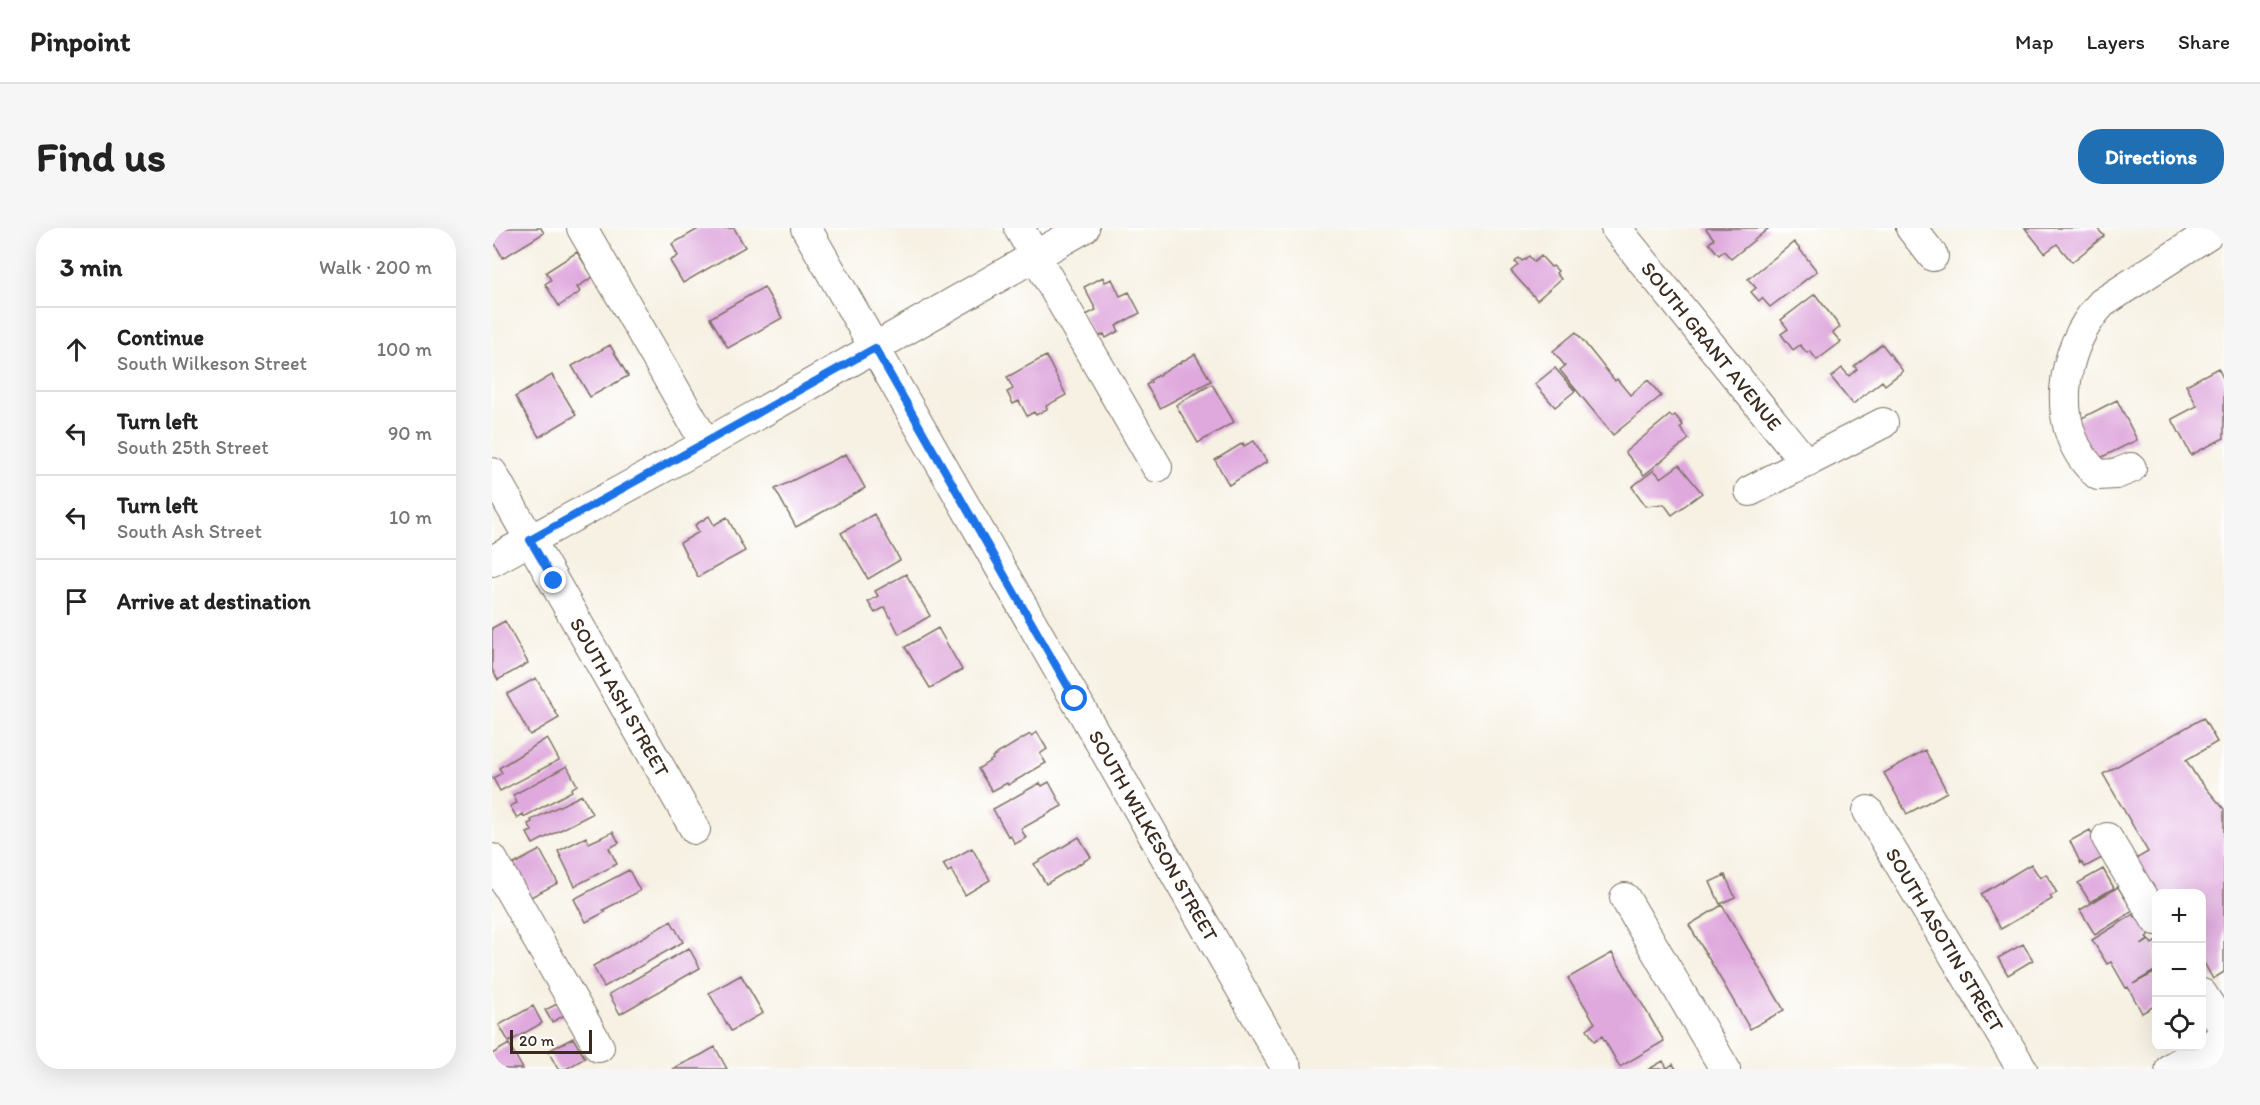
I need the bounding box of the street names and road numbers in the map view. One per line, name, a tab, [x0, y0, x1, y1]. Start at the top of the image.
street label: SOUTH GRANT AVENUE	[1636, 257, 1787, 436]
street label: SOUTH ASH STREET	[565, 613, 675, 781]
street label: SOUTH WILKESON STREET	[1084, 726, 1223, 945]
street label: SOUTH ASOTIN STREET	[1881, 844, 2009, 1036]

